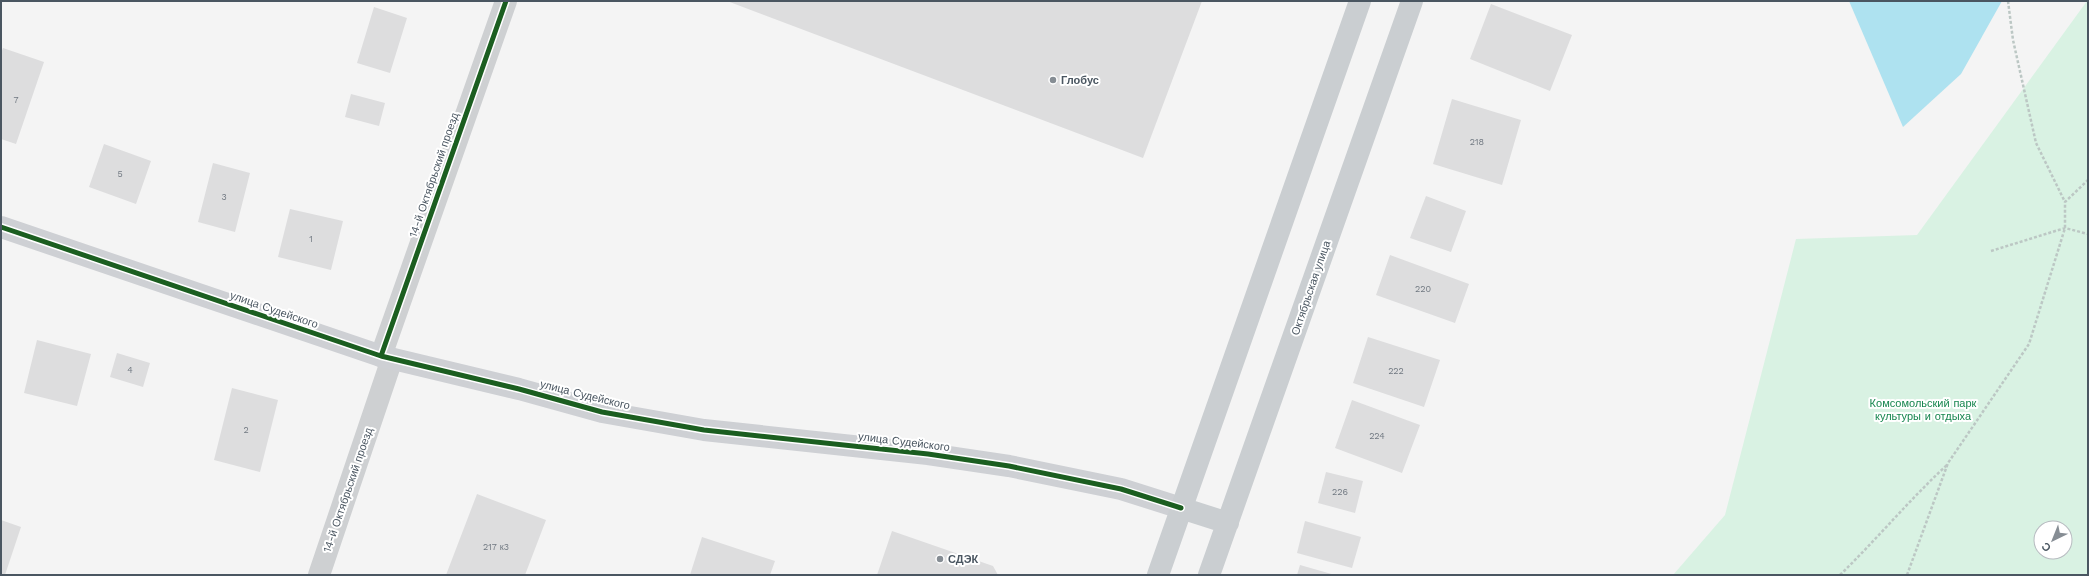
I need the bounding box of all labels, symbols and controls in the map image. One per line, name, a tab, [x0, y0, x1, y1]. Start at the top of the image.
place label: Глобус	[1061, 74, 1099, 87]
marker: Глобус	[1048, 75, 1058, 85]
house number: 7	[13, 95, 19, 105]
street label: 14-й Октябрьский проезд	[407, 111, 462, 239]
house number: 218	[1470, 137, 1484, 147]
house number: 5	[117, 169, 123, 179]
house number: 3	[221, 192, 227, 202]
house number: 1	[309, 234, 313, 244]
street label: Октябрьская улица	[1289, 238, 1334, 337]
house number: 220	[1415, 284, 1431, 294]
street label: улица Судейского	[228, 289, 320, 331]
house number: 4	[127, 365, 133, 375]
house number: 222	[1388, 366, 1404, 376]
street label: улица Судейского	[539, 378, 631, 412]
park label: Комсомольский парк культуры и отдыха	[1870, 397, 1977, 423]
house number: 2	[243, 425, 249, 435]
street label: 14-й Октябрьский проезд	[321, 426, 376, 554]
street label: улица Судейского	[857, 430, 951, 454]
house number: 224	[1369, 431, 1385, 441]
house number: 226	[1332, 487, 1348, 497]
north arrow	[2033, 520, 2073, 560]
text: С	[2039, 539, 2054, 554]
house number: 217 к3	[483, 542, 509, 552]
place label: СДЭК	[948, 553, 978, 566]
marker: СДЭК	[935, 554, 945, 564]

